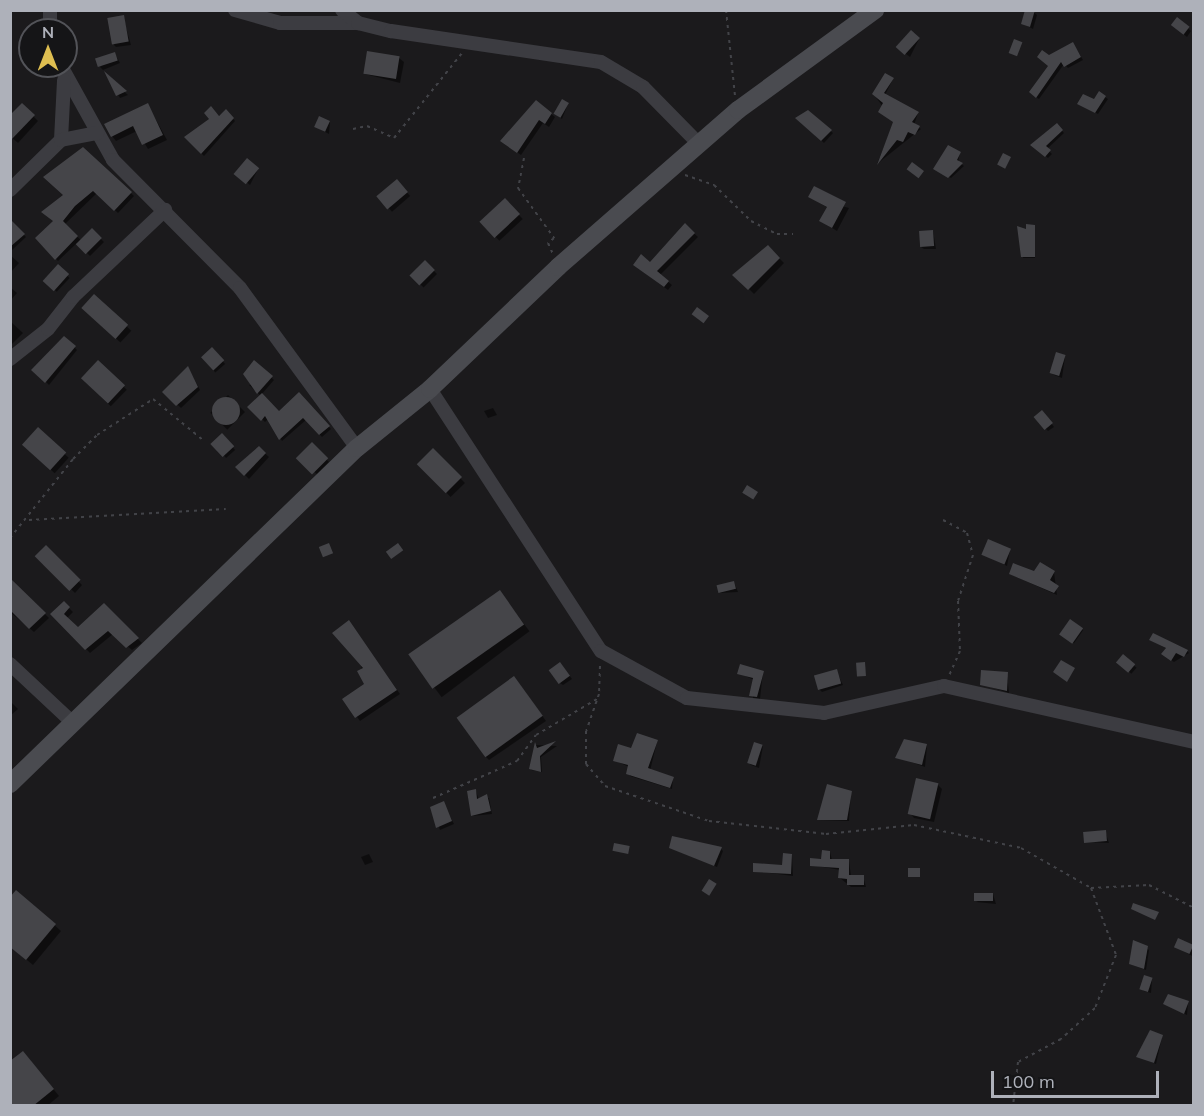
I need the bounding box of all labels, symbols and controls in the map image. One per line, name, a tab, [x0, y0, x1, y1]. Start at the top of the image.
north arrow	[18, 18, 78, 78]
text: N	[42, 22, 54, 42]
scale bar	[994, 1059, 1162, 1097]
text: 100 m	[1002, 1070, 1055, 1093]

